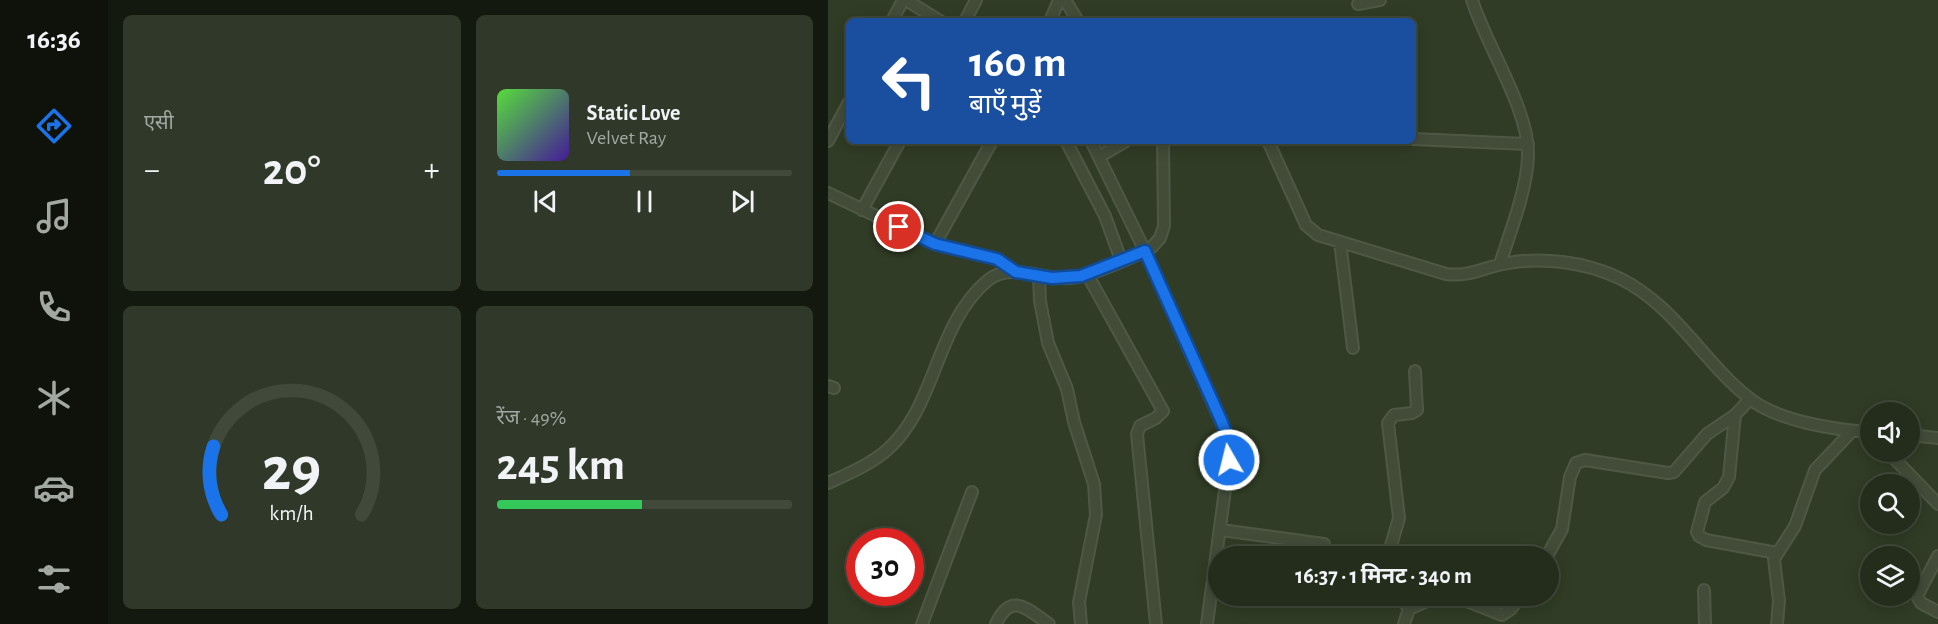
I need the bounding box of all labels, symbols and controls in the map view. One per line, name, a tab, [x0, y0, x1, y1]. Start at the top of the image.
text: 16:36	[27, 26, 81, 53]
icon: left	[870, 42, 948, 120]
text: 160 m	[969, 42, 1067, 84]
text: बाएँ मुड़ें	[969, 91, 1041, 118]
text: Static Love	[587, 102, 680, 124]
icon: directions	[33, 105, 75, 147]
text: एसी	[144, 113, 174, 133]
text: Velvet Ray	[587, 128, 666, 148]
text: 20°	[263, 148, 321, 193]
text: −	[144, 154, 160, 187]
text: +	[424, 154, 439, 187]
icon: previous	[529, 185, 562, 218]
icon: pause	[628, 185, 661, 218]
icon: next	[726, 185, 759, 218]
icon: music	[33, 195, 75, 237]
pin	[873, 201, 924, 252]
icon: arrive	[882, 210, 915, 243]
icon: phone	[33, 286, 75, 328]
icon: climate	[33, 377, 75, 419]
map controls	[1860, 402, 1920, 606]
button: sound	[1860, 402, 1920, 462]
text: रेंज · 49%	[497, 408, 566, 428]
position arrow	[1197, 428, 1261, 492]
text: 29	[262, 439, 322, 501]
text: 245 km	[497, 443, 625, 488]
icon: car	[33, 467, 75, 509]
button: search	[1860, 474, 1920, 534]
text: km/h	[270, 503, 314, 524]
speed limit sign: 30	[846, 528, 924, 606]
button: layers	[1860, 546, 1920, 606]
icon: filters	[33, 558, 75, 600]
text: 16:37 · 1 मिनट · 340 m	[1295, 565, 1472, 587]

